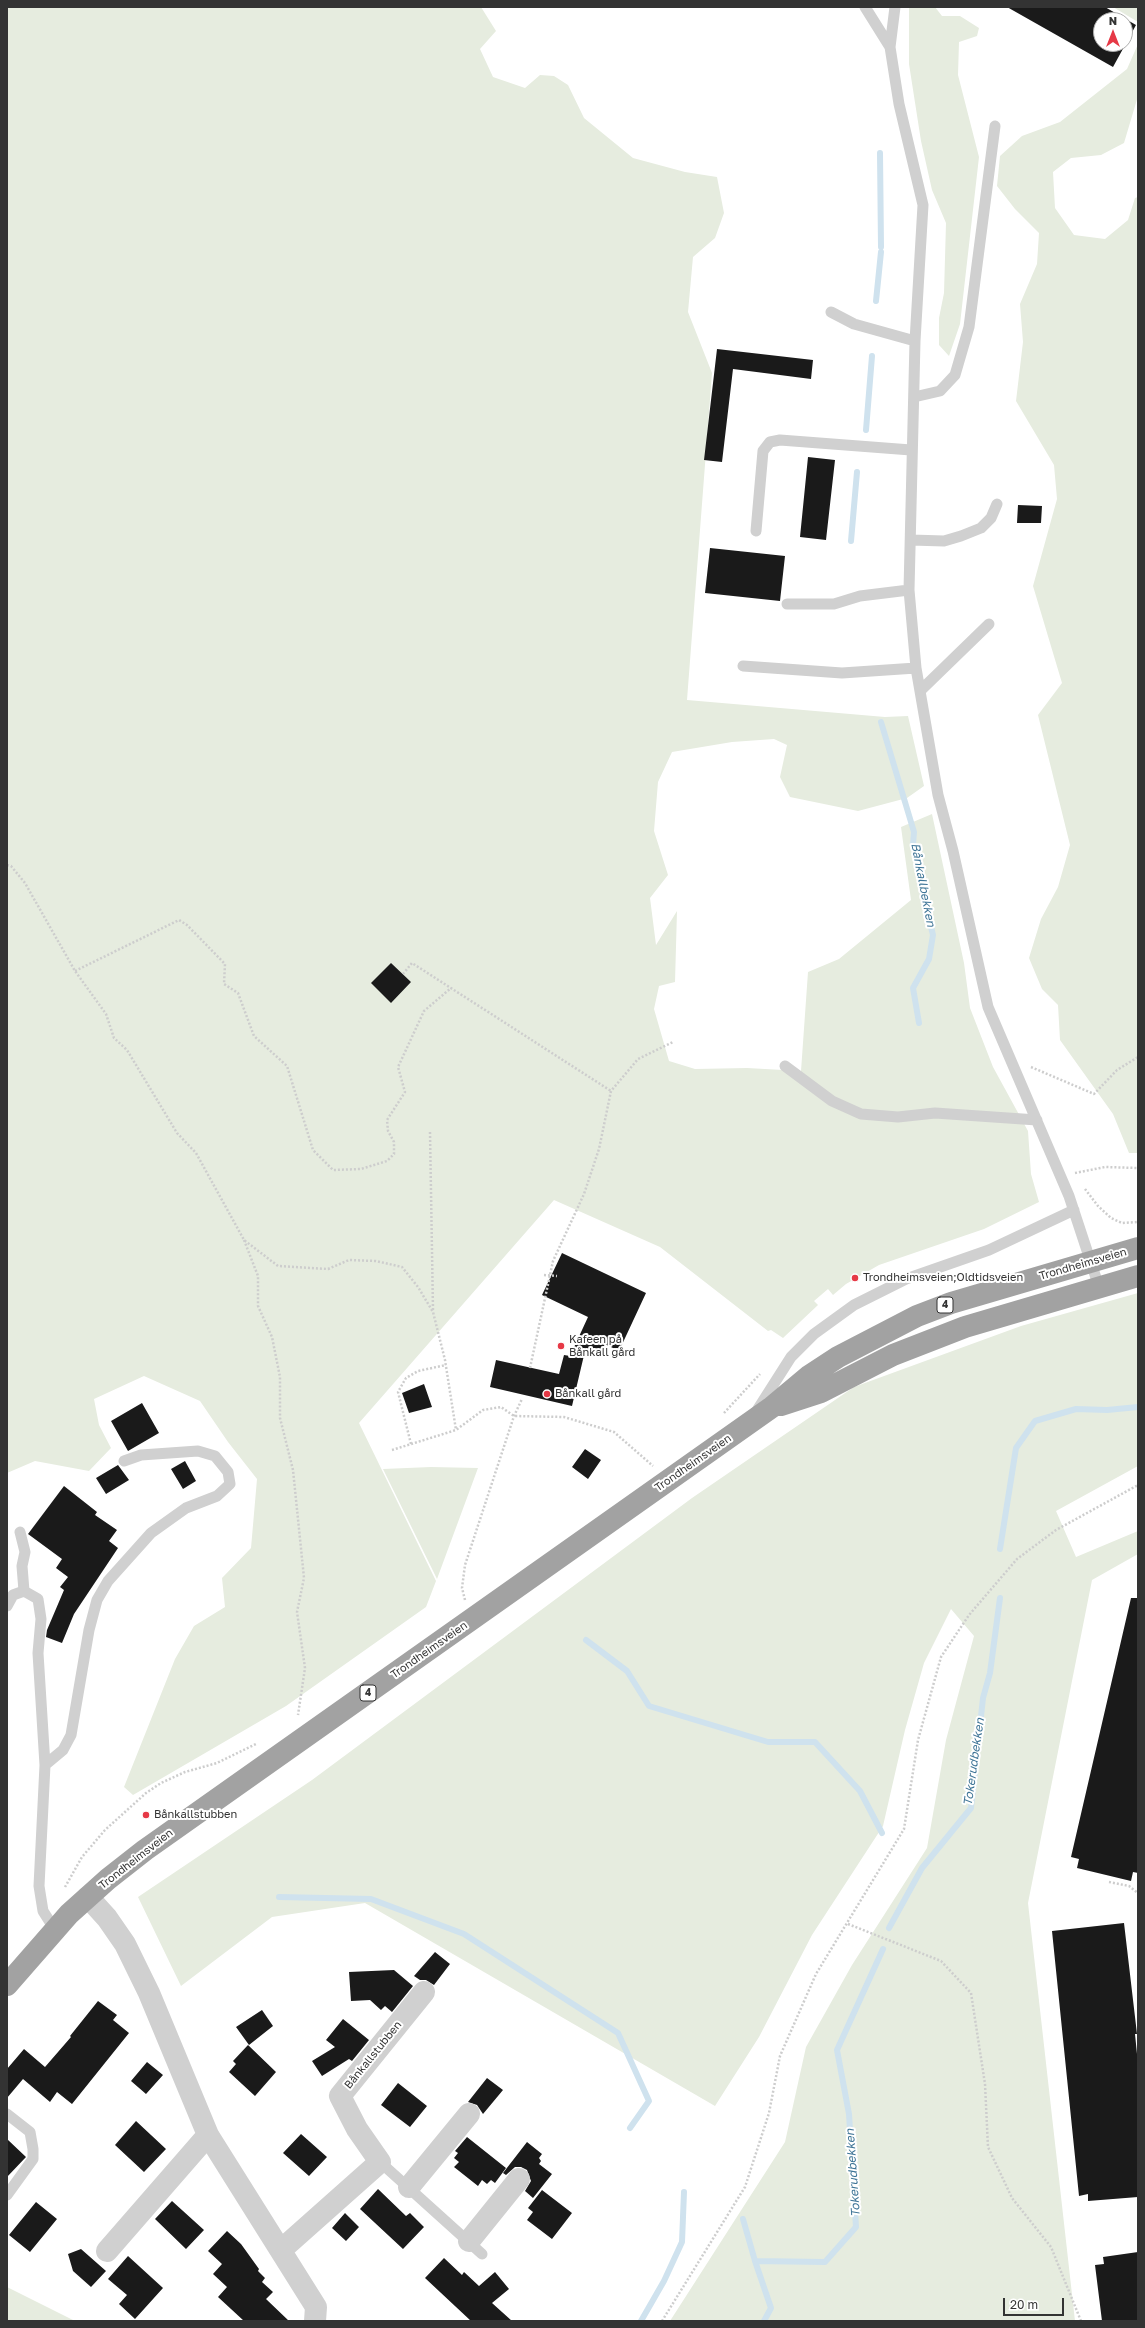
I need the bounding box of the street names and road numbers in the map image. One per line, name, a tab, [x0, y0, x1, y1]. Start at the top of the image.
street label: Trondheimsveien	[1038, 1245, 1128, 1283]
road number: 4	[937, 1297, 953, 1313]
street label: Trondheimsveien	[652, 1432, 734, 1494]
street label: Trondheimsveien	[388, 1619, 470, 1681]
road number: 4	[360, 1685, 376, 1701]
street label: Trondheimsveien	[96, 1826, 176, 1892]
street label: Bånkallstubben	[342, 2018, 404, 2092]

